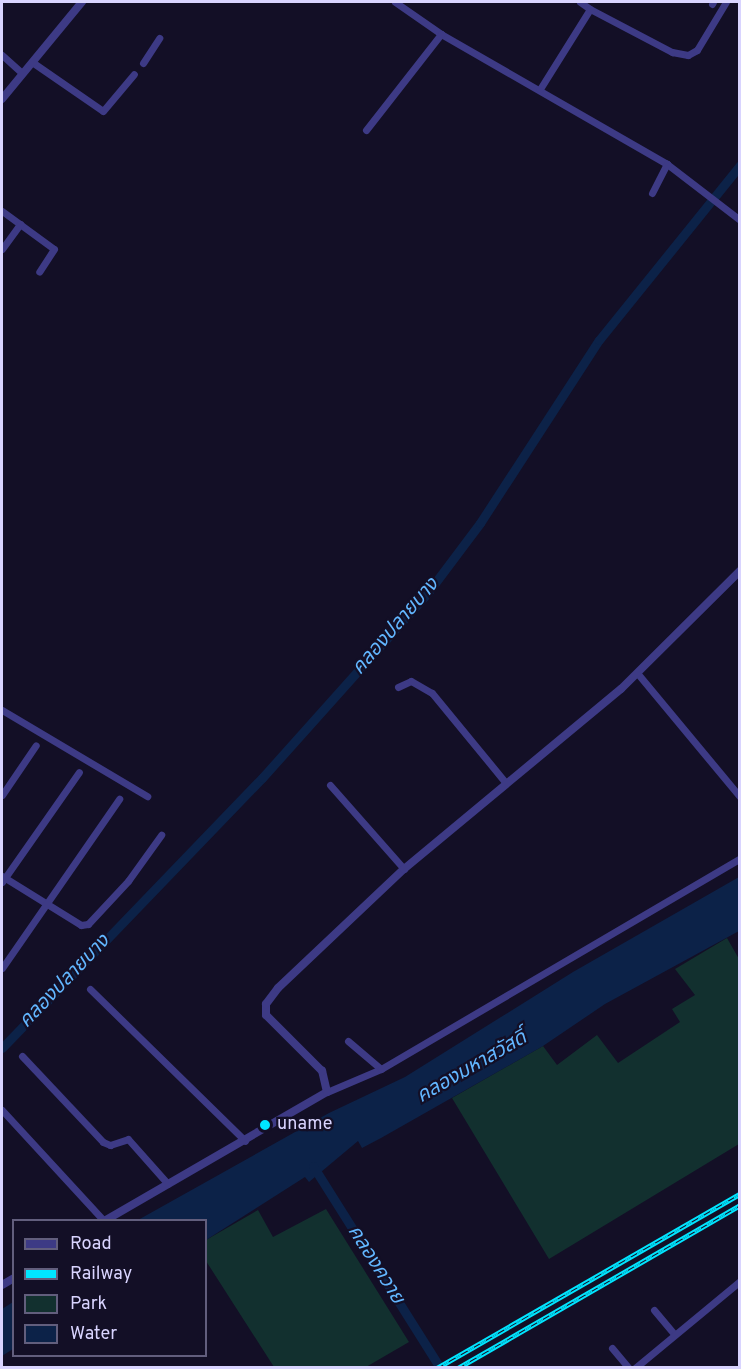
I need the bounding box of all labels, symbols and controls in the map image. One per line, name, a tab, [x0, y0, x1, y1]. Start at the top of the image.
water label: คลองปลายบาง	[347, 574, 445, 680]
water label: คลองปลายบาง	[15, 930, 115, 1034]
water label: คลองมหาสวัสดิ์	[413, 1027, 531, 1109]
place label: uname	[277, 1114, 332, 1136]
marker: uname	[258, 1118, 272, 1132]
legend	[12, 1219, 207, 1357]
water label: คลองควาย	[341, 1221, 409, 1309]
text: Road	[70, 1233, 112, 1256]
text: Railway	[70, 1263, 132, 1286]
text: Park	[70, 1293, 107, 1316]
text: Water	[70, 1323, 117, 1346]

